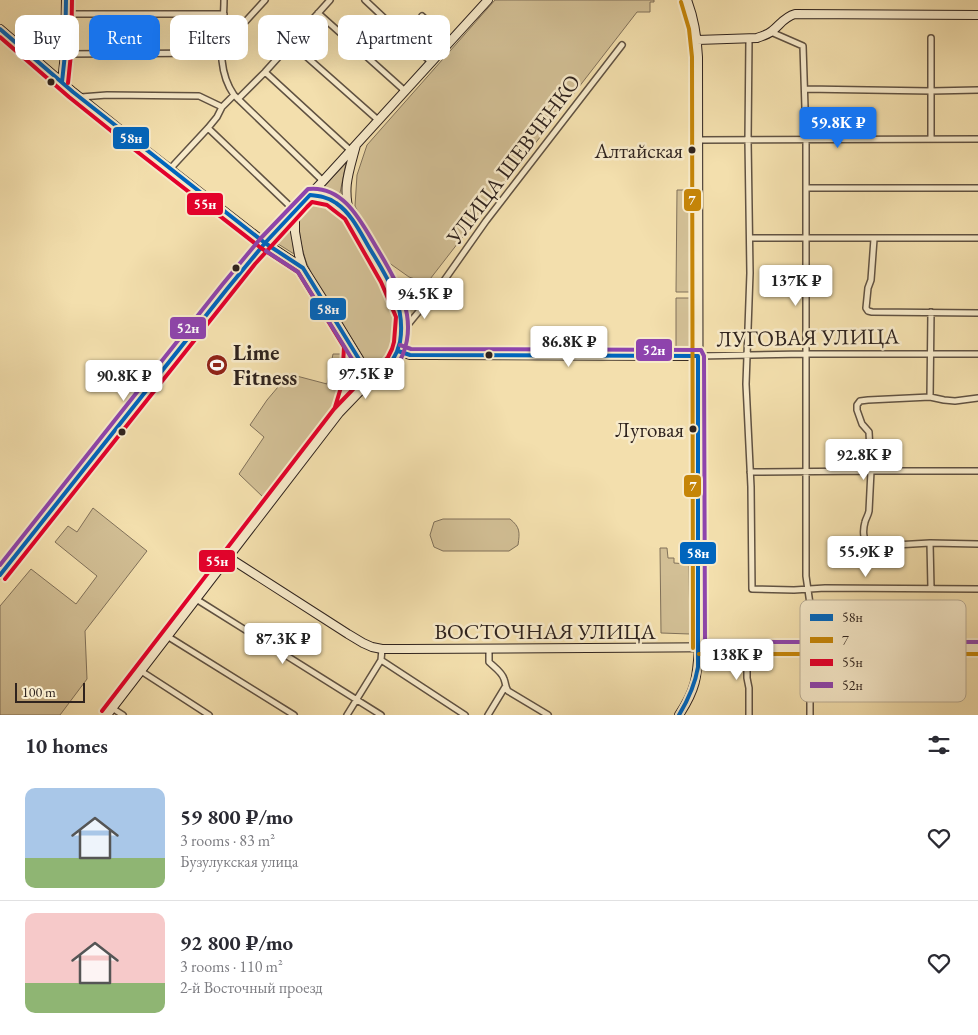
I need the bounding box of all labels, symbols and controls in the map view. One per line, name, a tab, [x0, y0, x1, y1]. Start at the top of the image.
chip: Buy	[15, 15, 79, 60]
chip: Rent	[89, 15, 160, 60]
chip: Filters	[170, 15, 248, 60]
chip: New	[258, 15, 328, 60]
chip: Apartment	[338, 15, 450, 60]
street label: УЛИЦА ШЕВЧЕНКО	[439, 68, 587, 251]
unlabelled marker	[46, 77, 56, 87]
pin: 59.8K ₽	[792, 106, 884, 149]
text: 59.8K ₽	[810, 112, 866, 133]
line badge: 58н	[112, 126, 150, 150]
text: 58н	[120, 129, 142, 147]
place label: Алтайская	[594, 137, 683, 164]
marker: Алтайская	[687, 145, 697, 155]
line badge: 7	[683, 188, 702, 212]
text: 7	[688, 191, 696, 209]
line badge: 55н	[186, 192, 224, 216]
text: 55н	[194, 195, 216, 213]
unlabelled marker	[231, 263, 241, 273]
pin: 137K ₽	[755, 264, 837, 307]
text: 137K ₽	[770, 270, 822, 291]
pin: 94.5K ₽	[379, 278, 471, 320]
text: 94.5K ₽	[397, 283, 453, 304]
line badge: 58н	[309, 297, 347, 321]
text: 58н	[317, 300, 339, 318]
line badge: 52н	[169, 316, 207, 340]
text: 52н	[177, 319, 199, 337]
street label: ЛУГОВАЯ УЛИЦА	[716, 321, 900, 354]
pin: 86.8K ₽	[523, 326, 615, 368]
text: 86.8K ₽	[541, 331, 597, 352]
place label: Lime Fitness	[233, 338, 297, 392]
line badge: 52н	[635, 338, 673, 362]
text: 52н	[643, 341, 665, 359]
unlabelled marker	[484, 350, 494, 360]
sports icon: Lime Fitness	[205, 353, 229, 377]
pin: 97.5K ₽	[320, 358, 412, 400]
pin: 90.8K ₽	[78, 360, 170, 402]
text: 97.5K ₽	[338, 363, 394, 384]
text: 90.8K ₽	[96, 365, 152, 386]
place label: Луговая	[615, 416, 684, 443]
marker: Луговая	[688, 424, 698, 434]
unlabelled marker	[117, 427, 127, 437]
pin: 92.8K ₽	[818, 438, 910, 481]
text: 92.8K ₽	[836, 444, 892, 465]
line badge: 7	[683, 474, 702, 498]
text: 7	[689, 477, 697, 495]
pin: 55.9K ₽	[820, 536, 912, 578]
line badge: 58н	[679, 541, 717, 565]
text: 55.9K ₽	[838, 541, 894, 562]
text: 58н	[687, 544, 709, 562]
line badge: 55н	[198, 549, 236, 573]
text: 55н	[206, 552, 228, 570]
legend	[800, 600, 966, 702]
text: 58н	[842, 608, 863, 626]
street label: ВОСТОЧНАЯ УЛИЦА	[434, 617, 657, 646]
pin: 87.3K ₽	[237, 622, 329, 665]
text: 87.3K ₽	[255, 628, 311, 649]
text: 7	[842, 631, 849, 649]
pin: 138K ₽	[696, 638, 778, 681]
text: 138K ₽	[711, 644, 763, 665]
text: 55н	[842, 653, 863, 671]
text: 52н	[842, 676, 863, 694]
scale bar	[15, 680, 85, 703]
text: 100 m	[22, 683, 56, 701]
icon: filters	[925, 731, 953, 759]
text: 10 homes	[25, 732, 108, 759]
text: 59 800 ₽/mo	[180, 803, 293, 830]
icon: home	[65, 808, 125, 868]
icon: heart	[925, 824, 953, 852]
text: 3 rooms · 83 m²	[180, 830, 275, 851]
text: Бузулукская улица	[180, 851, 298, 872]
text: 92 800 ₽/mo	[180, 929, 293, 956]
icon: home	[65, 933, 125, 993]
icon: heart	[925, 949, 953, 977]
text: 3 rooms · 110 m²	[180, 956, 283, 977]
text: 2-й Восточный проезд	[180, 977, 323, 998]

